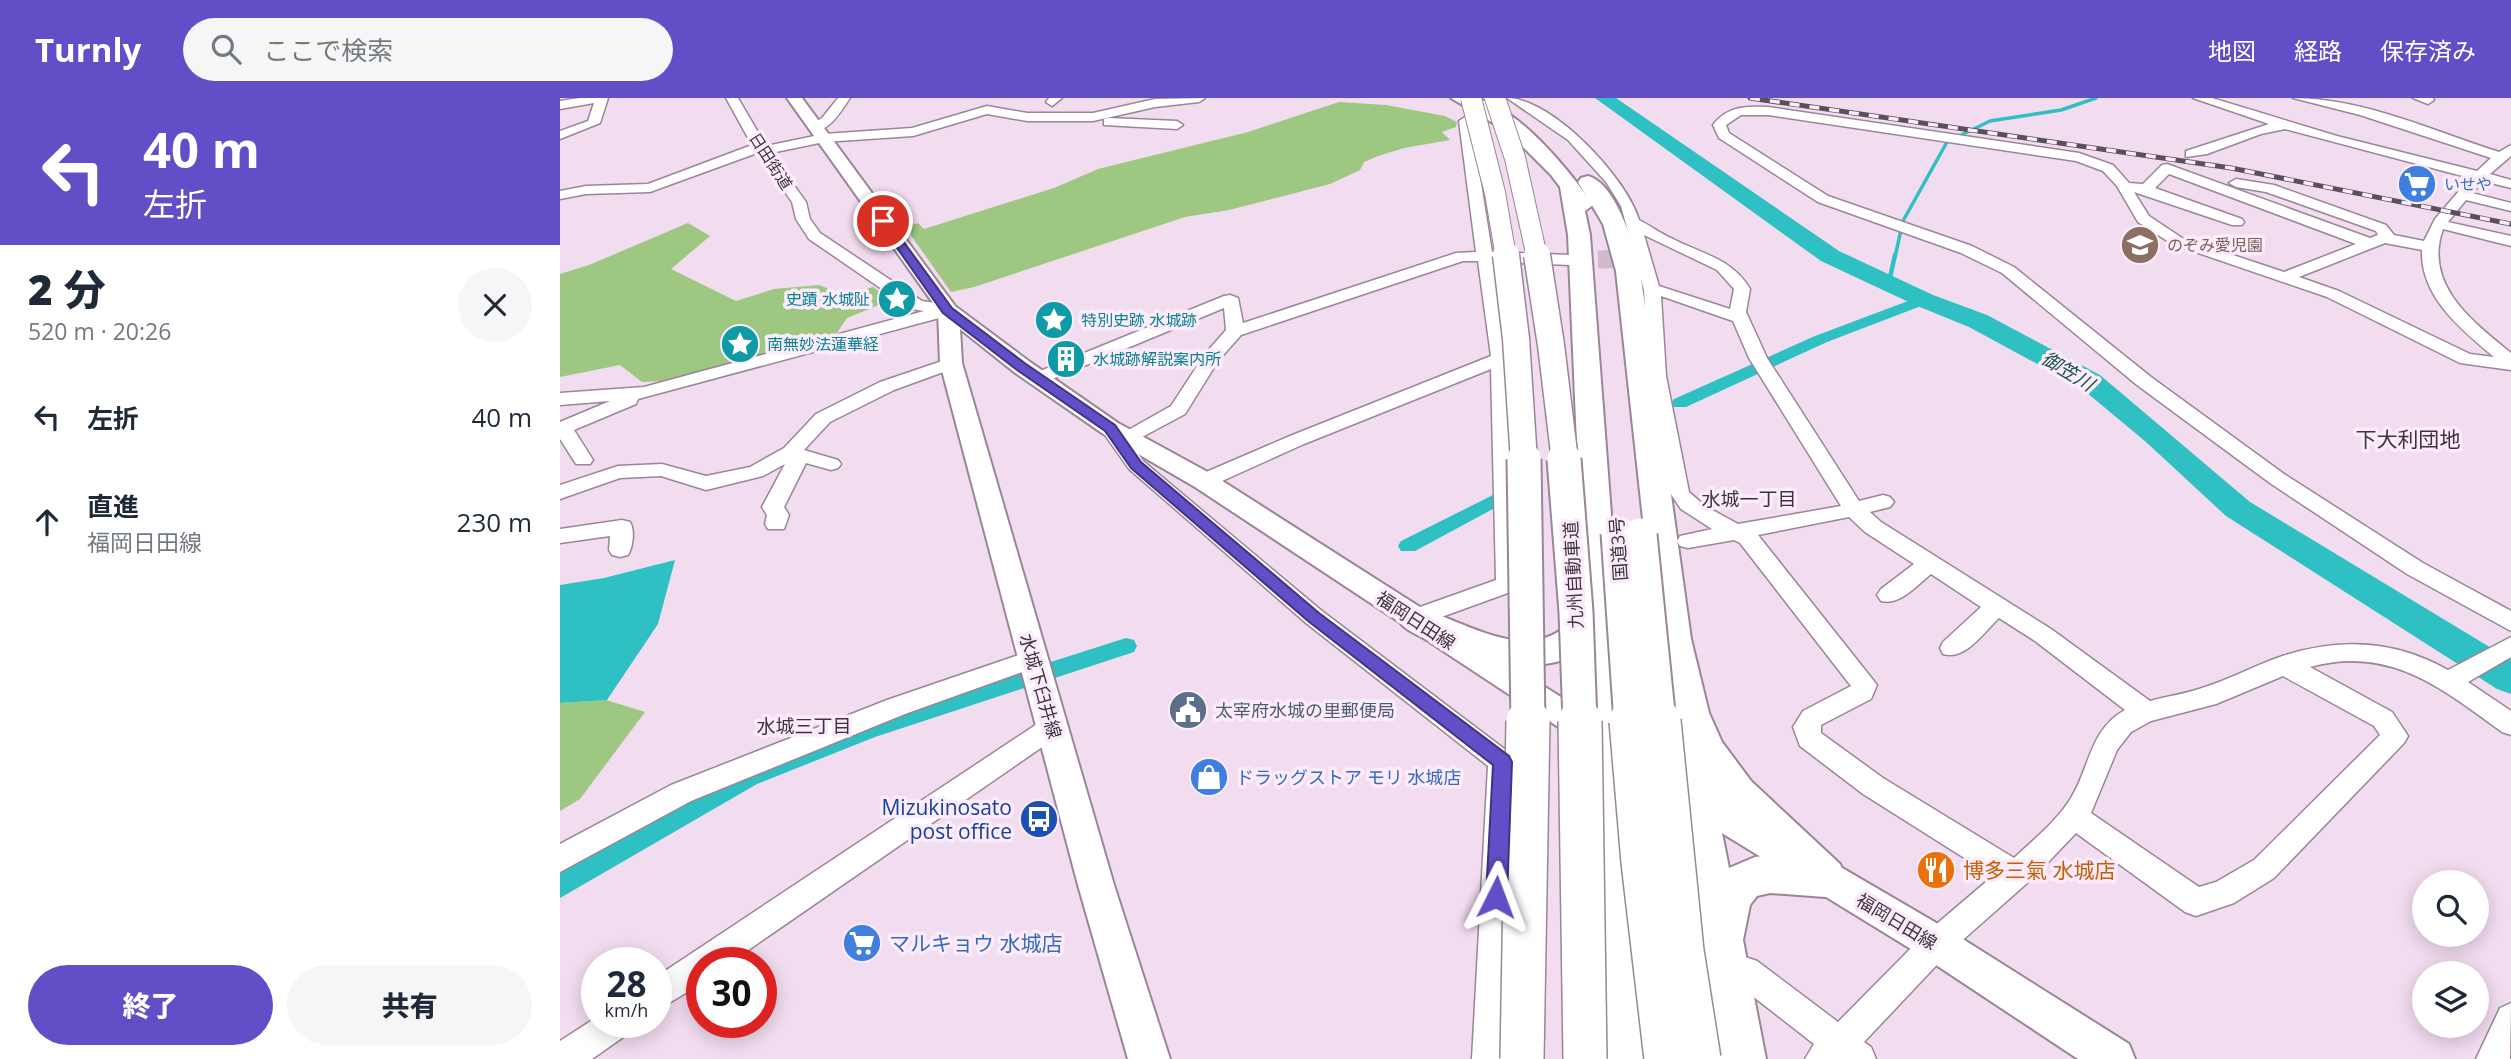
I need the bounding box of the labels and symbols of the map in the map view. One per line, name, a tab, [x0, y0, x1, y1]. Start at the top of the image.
street label: 日田街道	[744, 128, 798, 194]
supermarket icon: いせや	[2396, 163, 2438, 205]
place label: いせや	[2444, 173, 2492, 195]
pin	[853, 191, 913, 251]
school or university icon: のぞみ愛児園	[2119, 224, 2161, 266]
place label: のぞみ愛児園	[2167, 234, 2263, 256]
place icon: 史蹟 水城阯	[876, 278, 918, 320]
place label: 史蹟 水城阯	[786, 288, 870, 310]
place icon: 特別史跡 水城跡	[1033, 299, 1075, 341]
place label: 特別史跡 水城跡	[1081, 309, 1197, 331]
place icon: 南無妙法蓮華経	[719, 323, 761, 365]
place label: 南無妙法蓮華経	[767, 333, 879, 355]
building icon: 水城跡解説案内所	[1045, 338, 1087, 380]
water label: 御笠川	[2037, 345, 2101, 398]
place label: 水城跡解説案内所	[1093, 348, 1221, 370]
district label: 下大利団地	[2356, 425, 2461, 453]
district label: 水城一丁目	[1701, 486, 1797, 512]
street label: 国道3号	[1604, 516, 1632, 582]
street label: 九州自動車道	[1558, 520, 1588, 630]
street label: 福岡日田線	[1372, 585, 1460, 655]
street label: 水城下臼井線	[1015, 631, 1067, 741]
public building icon: 太宰府水城の里郵便局	[1167, 689, 1209, 731]
place label: 太宰府水城の里郵便局	[1215, 698, 1395, 722]
district label: 水城三丁目	[756, 713, 852, 739]
shop icon: ドラッグストア モリ 水城店	[1188, 756, 1230, 798]
place label: ドラッグストア モリ 水城店	[1236, 765, 1461, 789]
place label: Mizukinosato post office	[881, 793, 1012, 845]
bus stop icon: Mizukinosato post office	[1018, 798, 1060, 840]
restaurant icon: 博多三氣 水城店	[1915, 849, 1957, 891]
place label: 博多三氣 水城店	[1963, 856, 2115, 884]
position arrow	[1459, 860, 1533, 934]
street label: 福岡日田線	[1852, 888, 1942, 954]
supermarket icon: マルキョウ 水城店	[841, 922, 883, 964]
place label: マルキョウ 水城店	[889, 929, 1062, 957]
speed limit sign: 30	[686, 947, 777, 1038]

